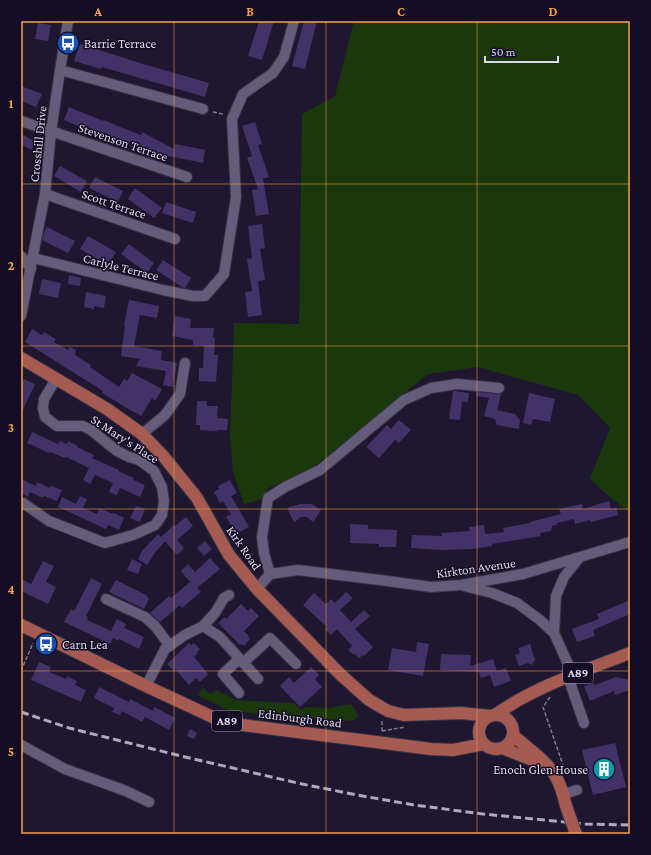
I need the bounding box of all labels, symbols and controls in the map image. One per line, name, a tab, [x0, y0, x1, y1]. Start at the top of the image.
text: A	[93, 4, 102, 19]
text: B	[246, 4, 254, 19]
text: C	[397, 4, 405, 19]
text: D	[549, 4, 558, 19]
bus stop icon: Barrie Terrace	[55, 30, 81, 56]
place label: Barrie Terrace	[84, 36, 157, 51]
scale bar	[485, 38, 558, 64]
text: 50 m	[491, 45, 516, 59]
text: 1	[9, 96, 14, 111]
street label: Crosshill Drive	[27, 105, 49, 183]
street label: Stevenson Terrace	[76, 120, 170, 164]
street label: Scott Terrace	[80, 186, 148, 222]
street label: Carlyle Terrace	[82, 250, 161, 284]
text: 2	[8, 258, 15, 273]
street label: St Mary's Place	[88, 412, 162, 467]
text: 3	[8, 420, 14, 435]
street label: Kirk Road	[223, 523, 265, 573]
street label: Kirkton Avenue	[435, 555, 517, 581]
text: 4	[7, 582, 15, 597]
bus stop icon: Carn Lea	[33, 631, 59, 657]
place label: Carn Lea	[62, 637, 108, 652]
road number: A89	[563, 663, 593, 683]
street label: Edinburgh Road	[257, 705, 343, 731]
road number: A89	[212, 711, 242, 731]
text: 5	[8, 744, 14, 759]
building icon: Enoch Glen House	[591, 756, 617, 782]
place label: Enoch Glen House	[493, 762, 588, 777]

